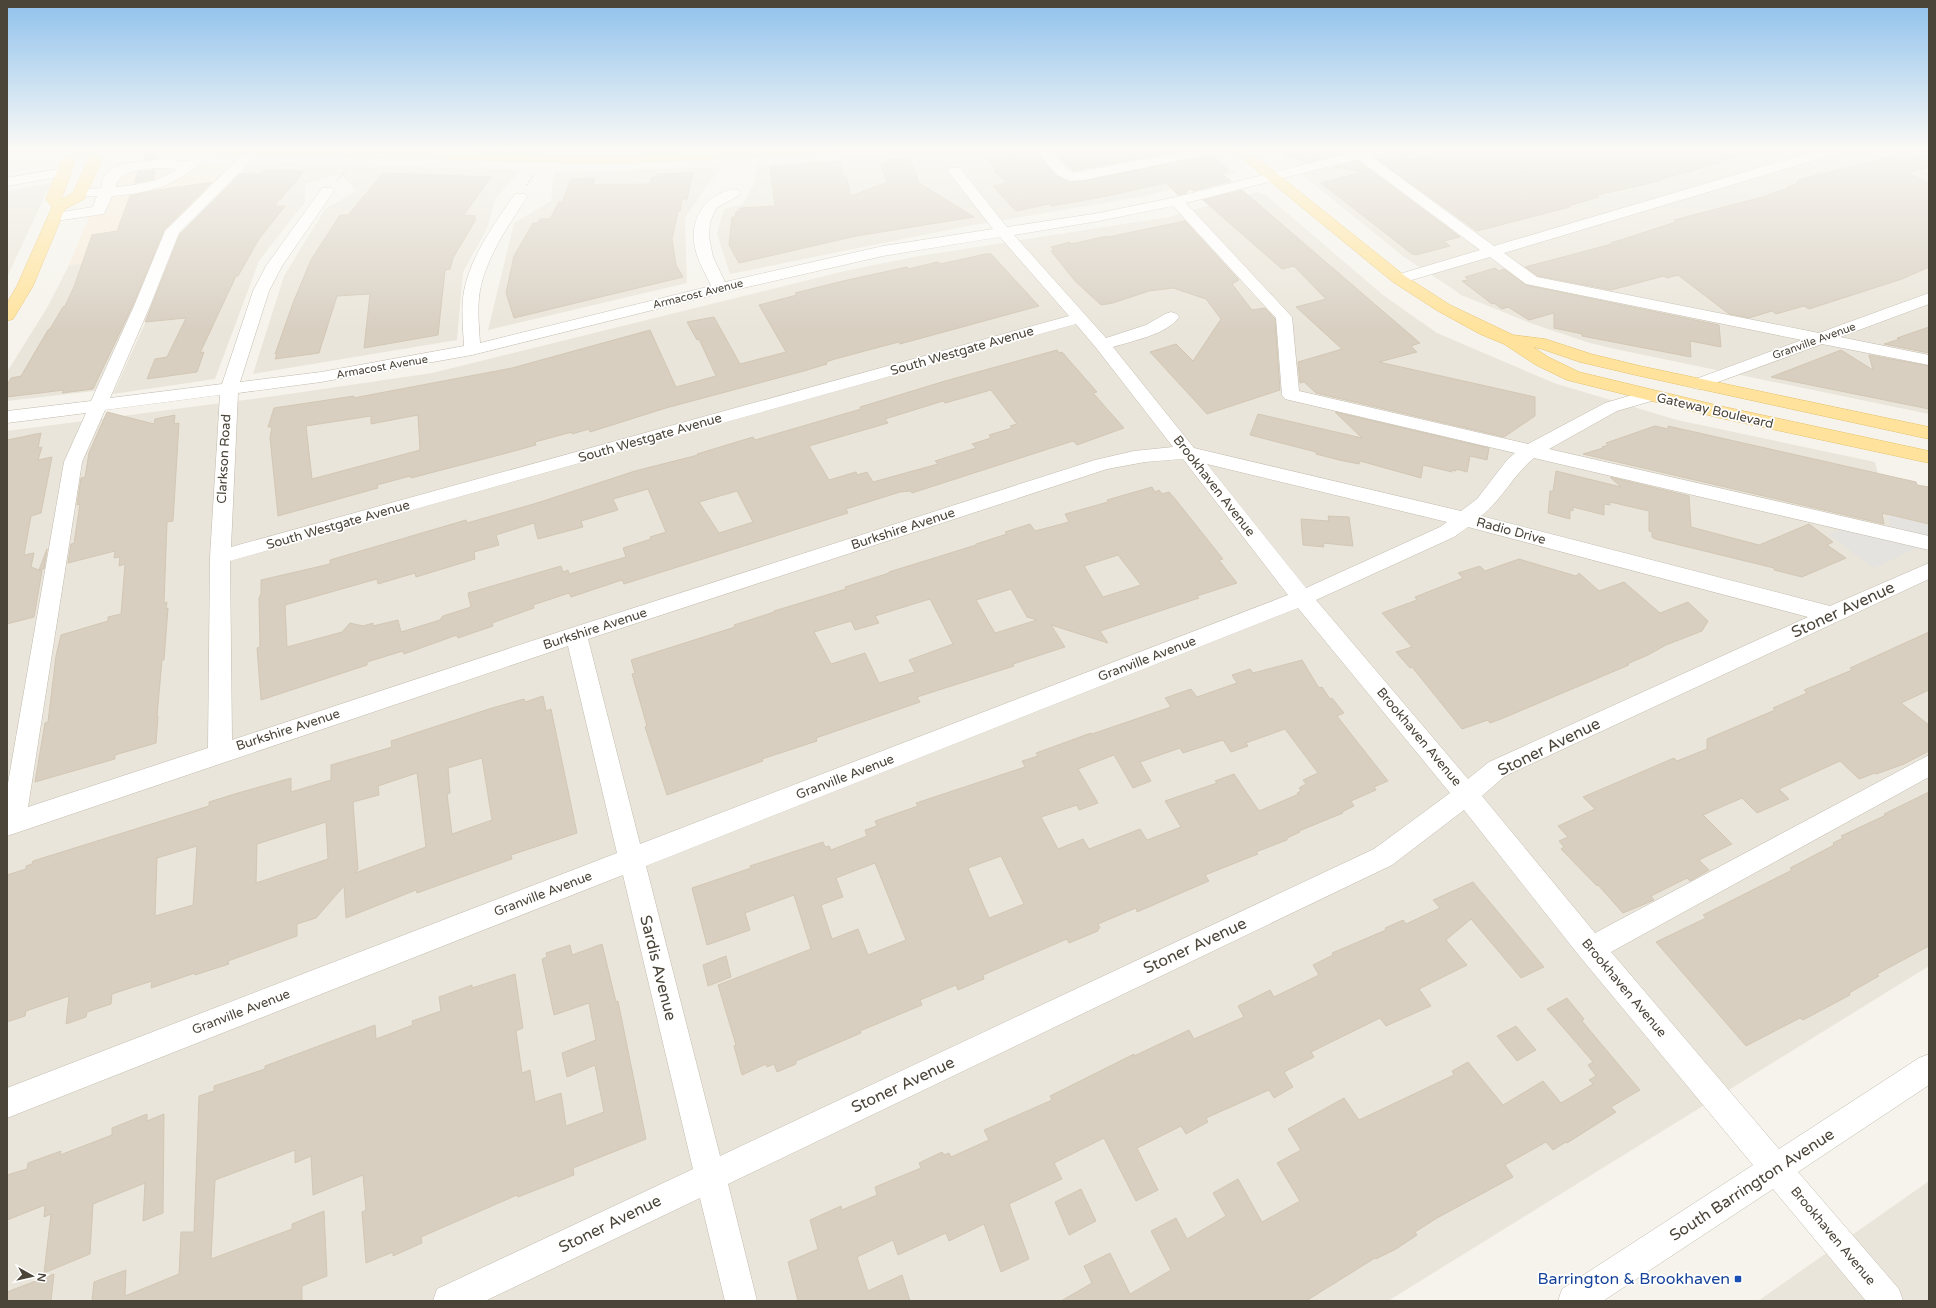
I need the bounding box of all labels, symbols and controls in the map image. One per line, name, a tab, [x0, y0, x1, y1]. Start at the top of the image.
street label: Armacost Avenue	[651, 276, 745, 312]
street label: Granville Avenue	[1771, 320, 1857, 362]
street label: South Westgate Avenue	[888, 323, 1036, 379]
street label: Armacost Avenue	[335, 353, 429, 381]
street label: Gateway Boulevard	[1655, 390, 1775, 432]
street label: South Westgate Avenue	[576, 410, 724, 466]
street label: Clarkson Road	[214, 414, 234, 504]
street label: Brookhaven Avenue	[1170, 432, 1258, 540]
street label: South Westgate Avenue	[264, 497, 412, 553]
street label: Burkshire Avenue	[849, 505, 957, 553]
street label: Radio Drive	[1474, 514, 1548, 548]
street label: Stoner Avenue	[1788, 577, 1898, 643]
street label: Burkshire Avenue	[541, 605, 649, 653]
street label: Granville Avenue	[1096, 633, 1198, 685]
street label: Brookhaven Avenue	[1373, 684, 1465, 790]
street label: Burkshire Avenue	[234, 706, 342, 754]
street label: Stoner Avenue	[1494, 714, 1604, 780]
street label: Granville Avenue	[794, 751, 896, 803]
street label: Granville Avenue	[492, 868, 594, 920]
street label: Sardis Avenue	[635, 913, 681, 1023]
street label: Stoner Avenue	[1140, 913, 1250, 979]
street label: Brookhaven Avenue	[1578, 935, 1670, 1041]
street label: Granville Avenue	[190, 986, 292, 1038]
street label: Stoner Avenue	[848, 1052, 958, 1118]
street label: South Barrington Avenue	[1666, 1124, 1838, 1246]
street label: Brookhaven Avenue	[1787, 1183, 1879, 1289]
street label: Stoner Avenue	[555, 1191, 665, 1257]
north arrow	[12, 1256, 52, 1296]
place label: Barrington & Brookhaven	[1538, 1269, 1730, 1289]
text: N	[34, 1272, 48, 1283]
marker: Barrington & Brookhaven	[1733, 1274, 1743, 1284]

